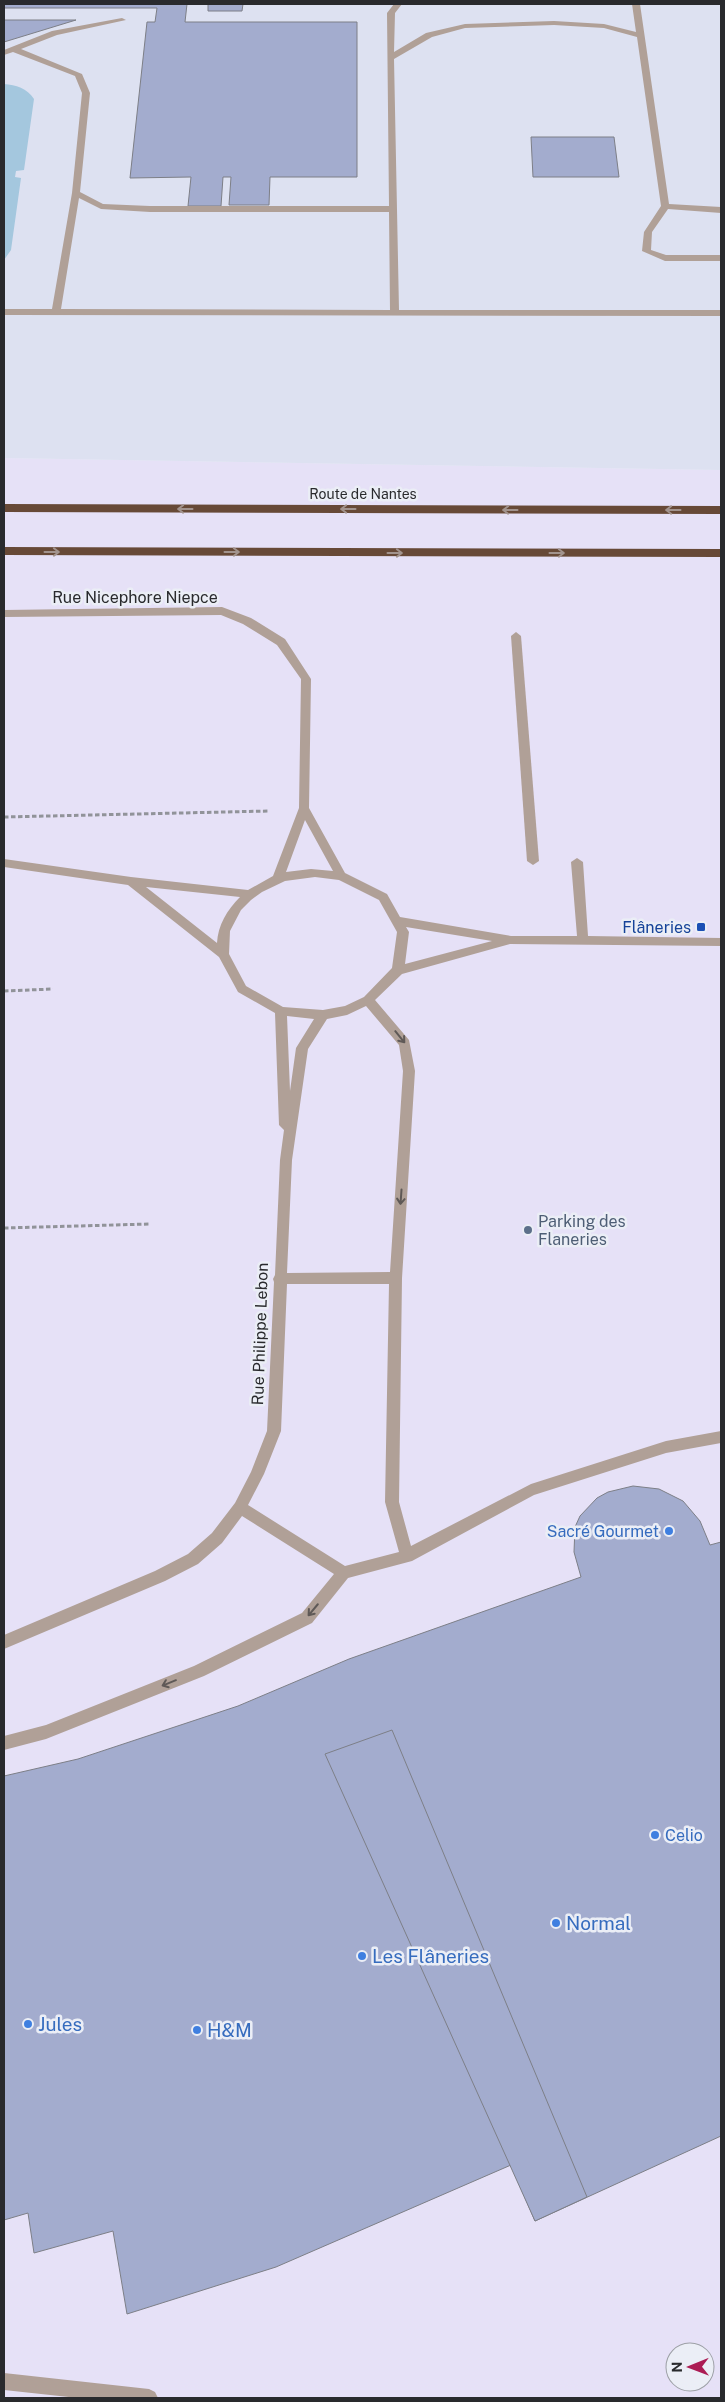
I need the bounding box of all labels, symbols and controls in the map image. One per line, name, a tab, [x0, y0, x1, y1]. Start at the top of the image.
street label: Route de Nantes	[309, 486, 417, 502]
one-way arrow	[177, 504, 194, 514]
one-way arrow	[340, 504, 356, 514]
one-way arrow	[502, 505, 518, 515]
one-way arrow	[665, 505, 681, 515]
one-way arrow	[44, 547, 60, 557]
one-way arrow	[224, 547, 240, 557]
one-way arrow	[386, 548, 403, 558]
one-way arrow	[548, 548, 565, 558]
street label: Rue Nicephore Niepce	[52, 588, 218, 607]
place label: Flâneries	[622, 918, 691, 937]
marker: Flâneries	[695, 921, 707, 933]
one-way arrow	[394, 1031, 405, 1044]
one-way arrow	[396, 1189, 406, 1205]
place label: Parking des Flaneries	[538, 1212, 626, 1249]
marker: Parking des Flaneries	[522, 1224, 534, 1236]
street label: Rue Philippe Lebon	[248, 1262, 272, 1406]
place label: Sacré Gourmet	[547, 1522, 659, 1541]
marker: Sacré Gourmet	[663, 1525, 675, 1537]
one-way arrow	[307, 1604, 319, 1617]
one-way arrow	[161, 1679, 177, 1688]
place label: Celio	[665, 1826, 703, 1845]
marker: Celio	[649, 1829, 661, 1841]
place label: Normal	[566, 1912, 631, 1934]
marker: Normal	[550, 1917, 562, 1929]
place label: Les Flâneries	[372, 1945, 489, 1967]
marker: Les Flâneries	[356, 1950, 368, 1962]
place label: Jules	[38, 2013, 82, 2035]
marker: Jules	[22, 2018, 34, 2030]
place label: H&M	[207, 2019, 252, 2041]
marker: H&M	[191, 2024, 203, 2036]
north arrow	[665, 2342, 715, 2392]
text: N	[669, 2362, 685, 2373]

